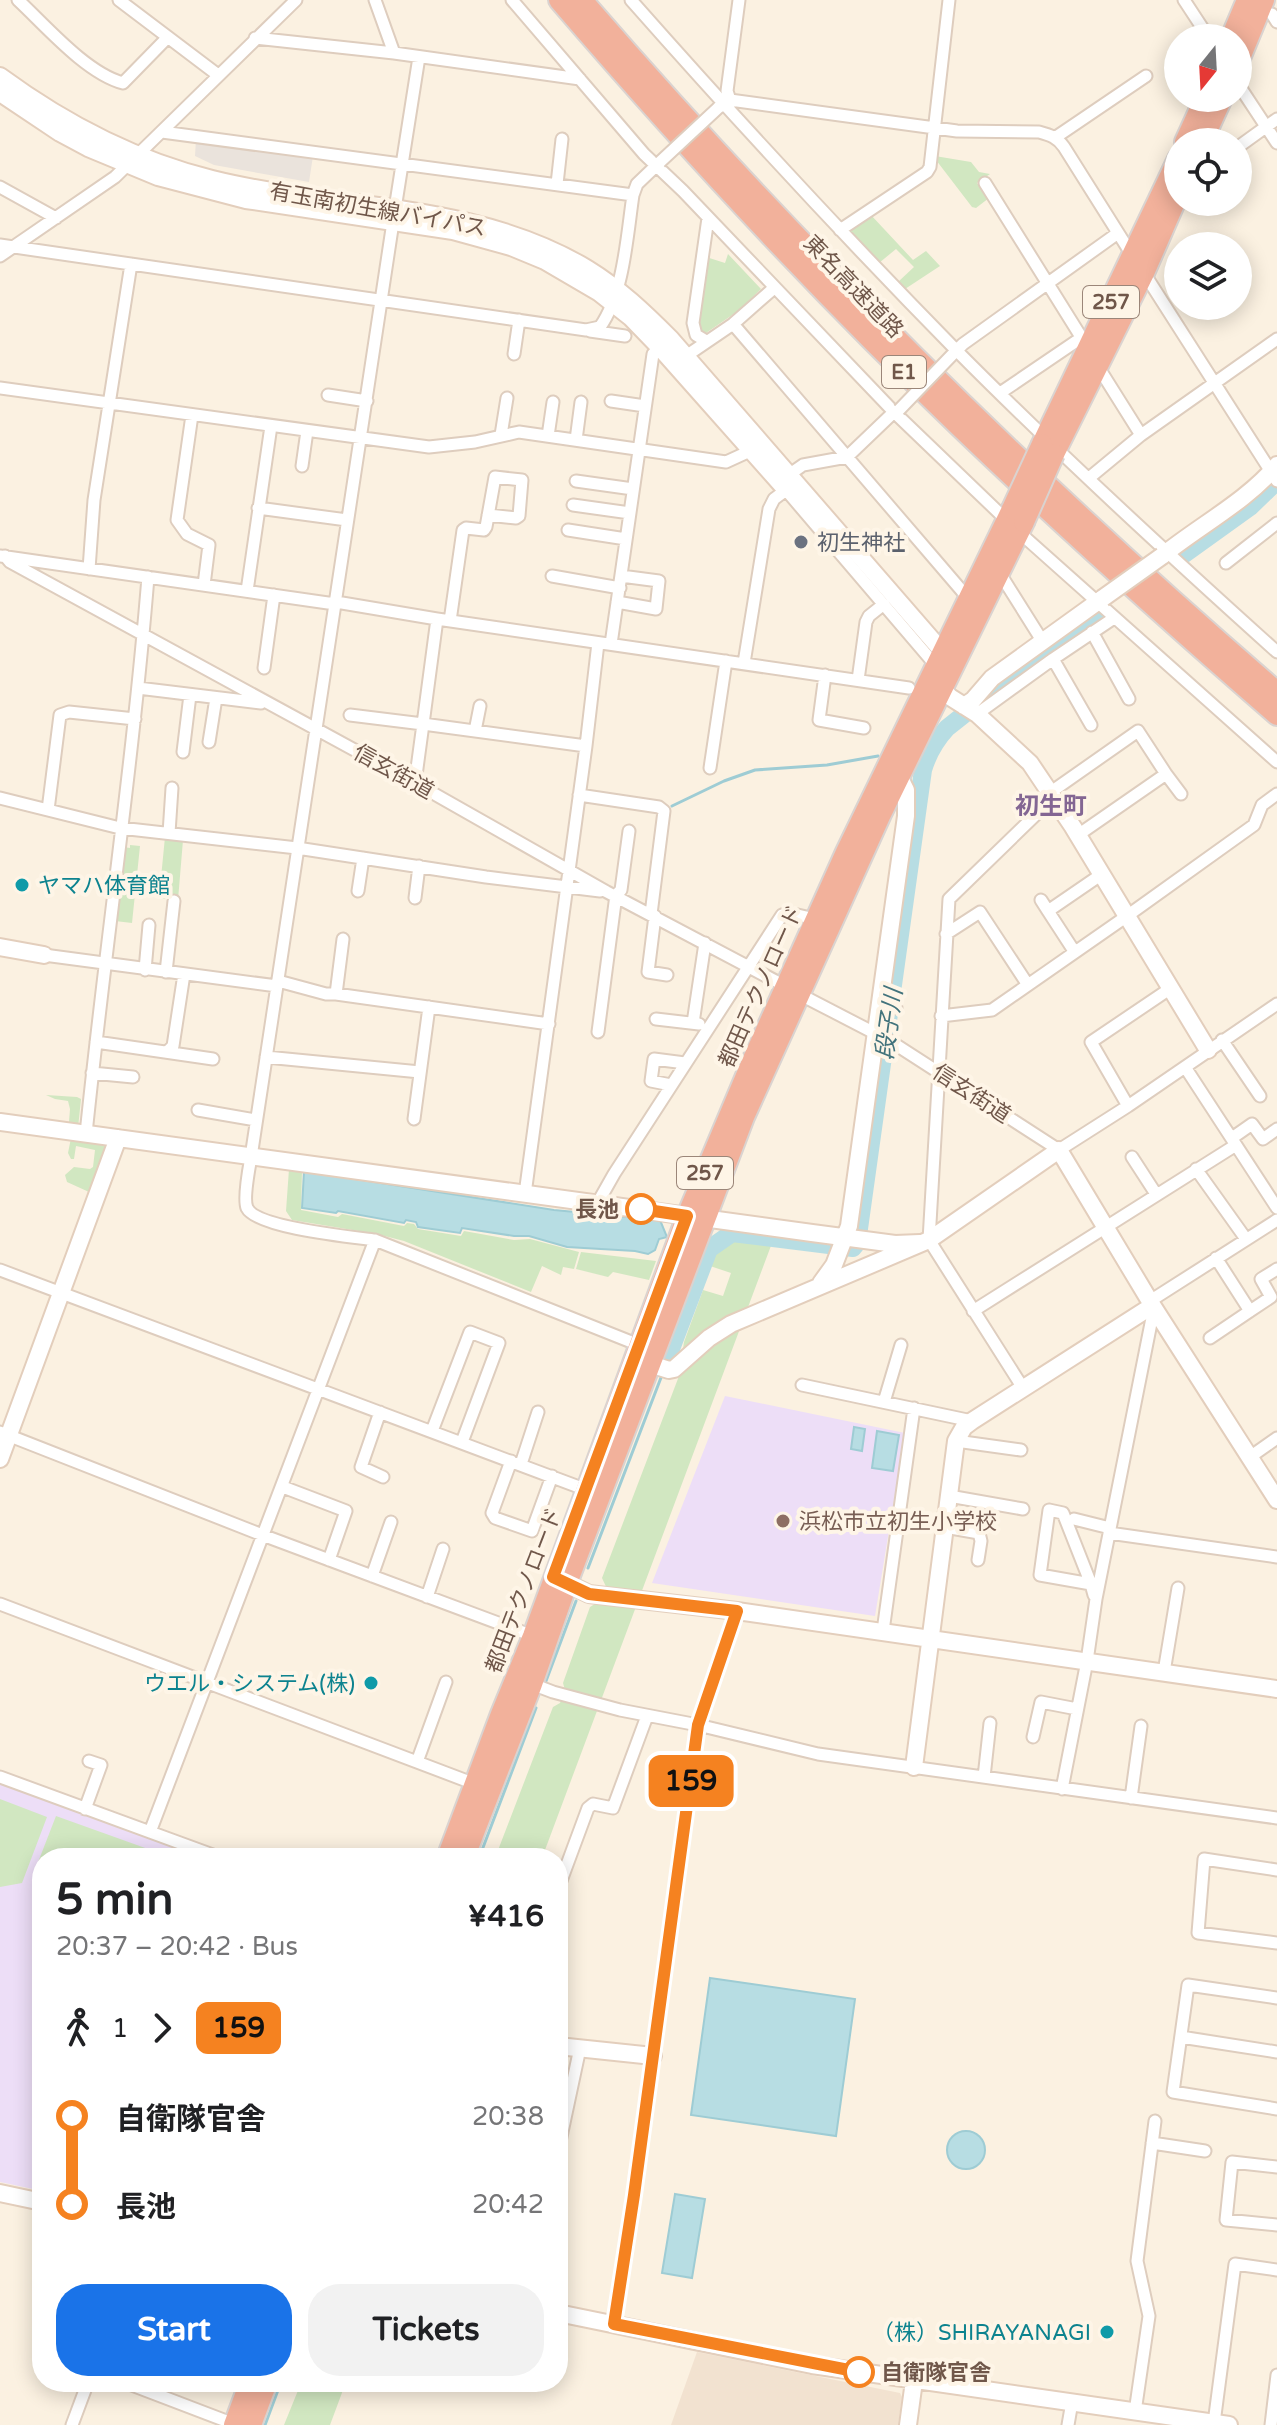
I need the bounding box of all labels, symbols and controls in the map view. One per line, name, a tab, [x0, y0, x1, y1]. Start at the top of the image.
north arrow	[1164, 24, 1252, 112]
map controls	[1164, 24, 1252, 320]
button: locate	[1164, 128, 1252, 216]
street label: 有玉南初生線バイパス	[267, 178, 488, 242]
street label: 東名高速道路	[798, 230, 908, 343]
button: layers	[1164, 232, 1252, 320]
road number: 257	[1083, 286, 1139, 318]
road number: E1	[882, 356, 926, 388]
place label: 初生神社	[817, 530, 905, 556]
marker: 初生神社	[792, 533, 810, 551]
street label: 信玄街道	[349, 739, 438, 805]
district label: 初生町	[1015, 792, 1087, 821]
place label: ヤマハ体育館	[38, 873, 170, 899]
marker: ヤマハ体育館	[13, 876, 31, 894]
street label: 都田テクノロード	[714, 901, 808, 1071]
water label: 段子川	[870, 983, 909, 1062]
street label: 信玄街道	[927, 1059, 1015, 1129]
road number: 257	[677, 1157, 733, 1189]
marker: 長池	[626, 1194, 656, 1224]
place label: 長池	[575, 1197, 619, 1223]
street label: 都田テクノロード	[480, 1504, 567, 1677]
place label: 浜松市立初生小学校	[799, 1509, 997, 1535]
marker: 浜松市立初生小学校	[774, 1512, 792, 1530]
place label: ウエル・システム(株)	[144, 1671, 355, 1697]
marker: ウエル・システム(株)	[362, 1674, 380, 1692]
line badge: 159	[645, 1755, 737, 1807]
text: 159	[665, 1764, 717, 1798]
text: 5 min	[56, 1874, 173, 1927]
text: ¥416	[468, 1898, 544, 1935]
text: 20:37 – 20:42 · Bus	[56, 1931, 298, 1962]
icon: walk	[56, 2006, 100, 2050]
icon: forward	[140, 2006, 184, 2050]
text: 159	[212, 2011, 265, 2045]
text: 1	[112, 2013, 128, 2044]
text: 自衛隊官舎	[116, 2101, 266, 2138]
text: 20:38	[472, 2101, 544, 2132]
text: 長池	[116, 2189, 176, 2226]
text: 20:42	[472, 2189, 544, 2220]
button: Start	[56, 2284, 292, 2376]
button: Tickets	[308, 2284, 544, 2376]
place label: （株）SHIRAYANAGI	[872, 2320, 1091, 2346]
marker: （株）SHIRAYANAGI	[1098, 2323, 1116, 2341]
marker: 自衛隊官舎	[844, 2357, 874, 2387]
place label: 自衛隊官舎	[881, 2360, 991, 2386]

